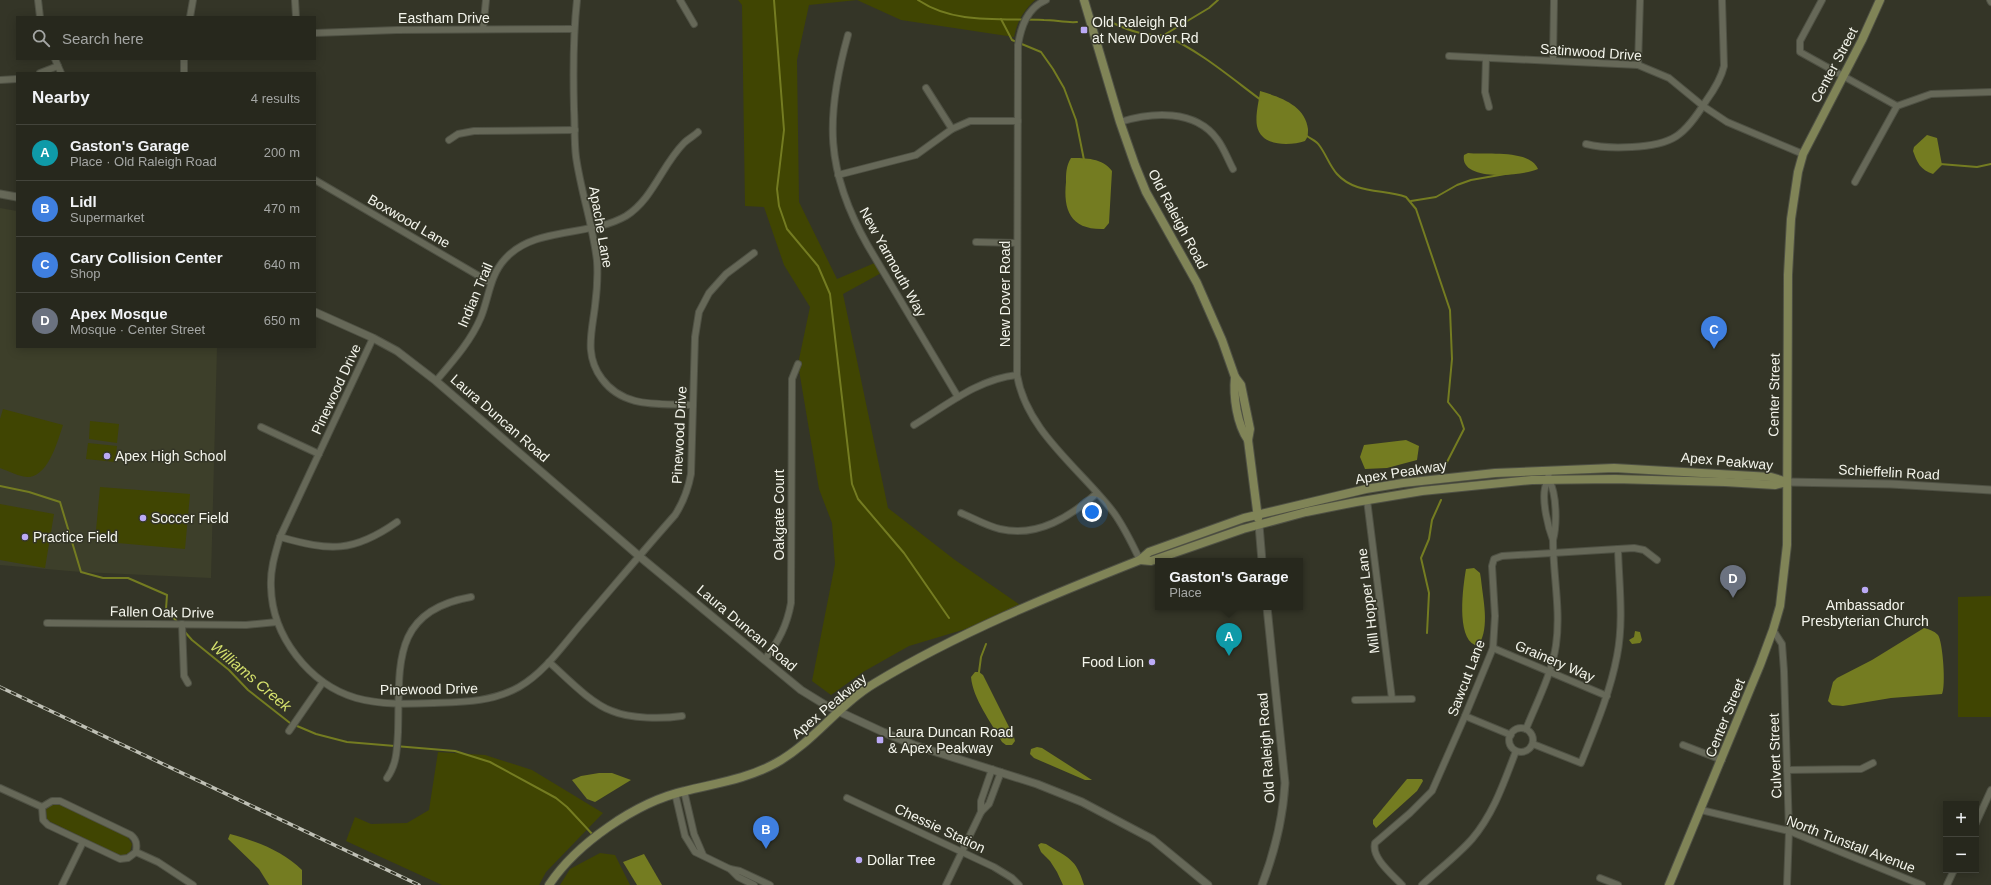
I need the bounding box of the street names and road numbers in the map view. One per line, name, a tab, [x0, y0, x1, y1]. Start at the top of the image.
street label: Eastham Drive	[398, 10, 490, 26]
street label: Center Street	[1807, 24, 1861, 106]
street label: Satinwood Drive	[1540, 40, 1643, 64]
street label: Old Raleigh Road	[1145, 166, 1211, 272]
street label: Apache Lane	[586, 185, 616, 269]
street label: Boxwood Lane	[365, 191, 453, 251]
street label: New Yarmouth Way	[856, 204, 930, 320]
street label: New Dover Road	[997, 241, 1013, 347]
street label: Indian Trail	[454, 260, 496, 330]
street label: Pinewood Drive	[308, 341, 364, 437]
street label: Center Street	[1765, 353, 1783, 437]
street label: Laura Duncan Road	[447, 371, 553, 465]
street label: Pinewood Drive	[668, 385, 690, 484]
street label: Apex Peakway	[1680, 449, 1774, 473]
street label: Apex Peakway	[1354, 457, 1448, 487]
street label: Schieffelin Road	[1838, 461, 1940, 483]
street label: Oakgate Court	[771, 469, 787, 561]
street label: Mill Hopper Lane	[1354, 547, 1382, 655]
street label: Laura Duncan Road	[694, 582, 800, 674]
street label: Fallen Oak Drive	[110, 603, 214, 621]
street label: Sawcut Lane	[1444, 637, 1488, 719]
street label: Grainery Way	[1513, 637, 1597, 685]
street label: Apex Peakway	[788, 670, 870, 742]
street label: Center Street	[1702, 676, 1748, 760]
street label: Pinewood Drive	[380, 680, 478, 698]
street label: Old Raleigh Road	[1254, 692, 1278, 804]
street label: Culvert Street	[1766, 713, 1784, 799]
street label: Chessie Station	[892, 800, 988, 856]
street label: North Tunstall Avenue	[1784, 812, 1918, 876]

